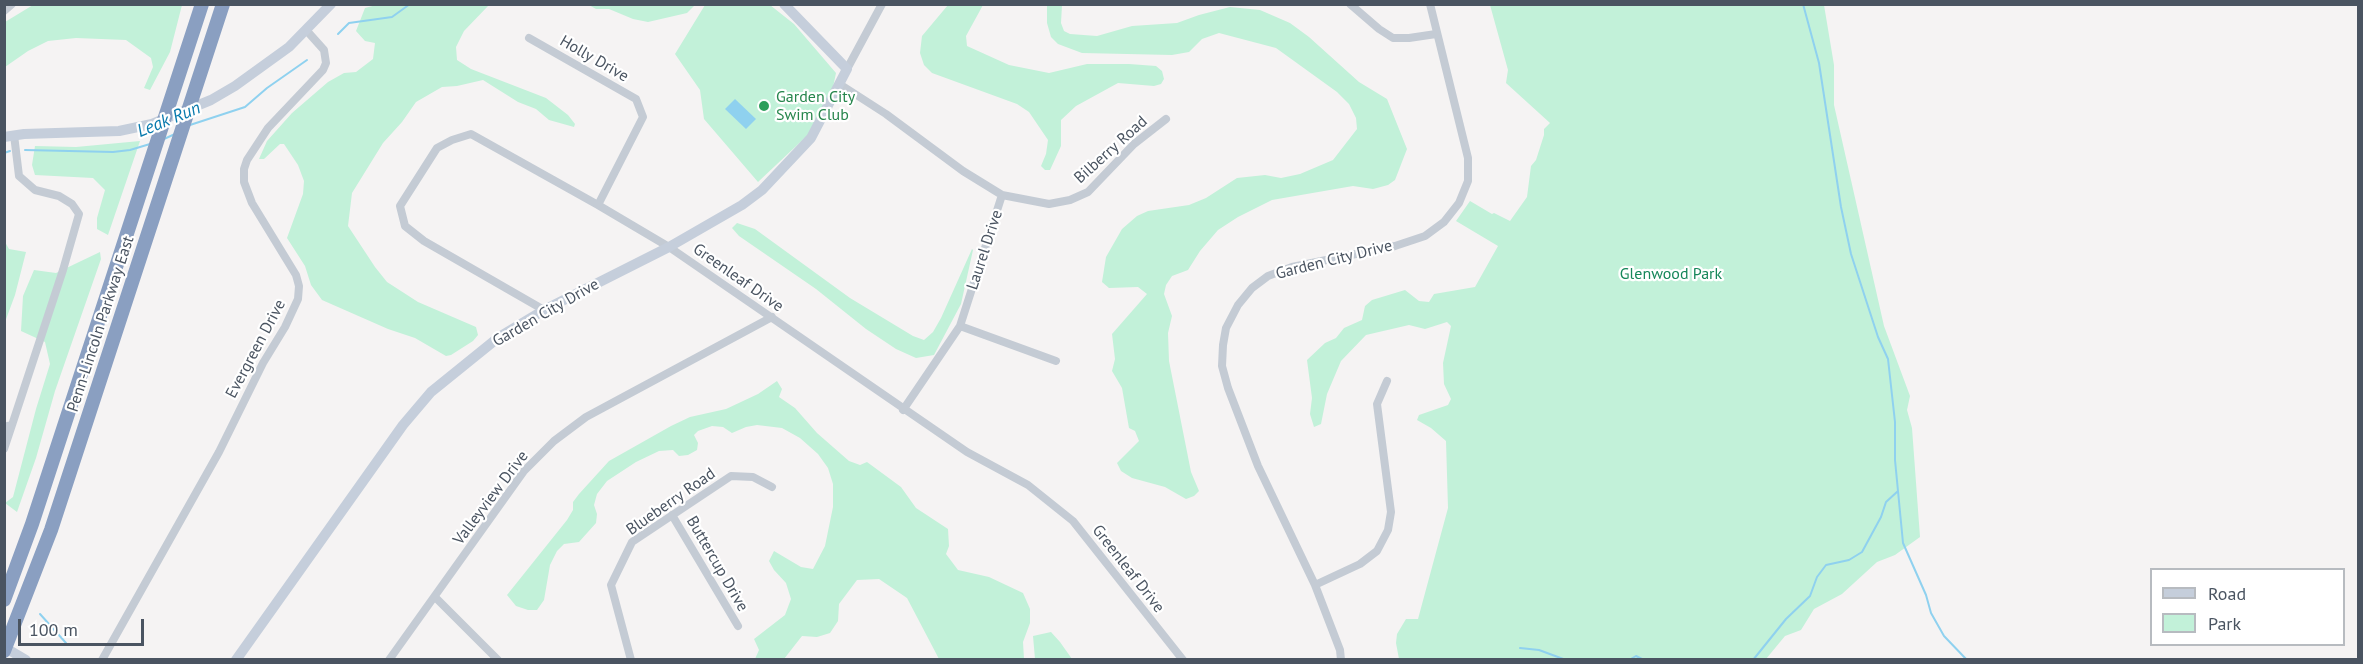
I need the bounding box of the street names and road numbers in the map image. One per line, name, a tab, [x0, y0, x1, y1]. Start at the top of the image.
street label: Holly Drive	[556, 32, 632, 86]
street label: Bilberry Road	[1071, 112, 1151, 188]
street label: Laurel Drive	[963, 208, 1007, 292]
street label: Penn-Lincoln Parkway East	[63, 234, 139, 414]
street label: Garden City Drive	[1274, 236, 1394, 284]
street label: Greenleaf Drive	[689, 240, 787, 316]
street label: Garden City Drive	[490, 275, 602, 351]
street label: Evergreen Drive	[222, 297, 290, 401]
street label: Valleyview Drive	[449, 447, 533, 549]
street label: Blueberry Road	[623, 464, 719, 540]
street label: Buttercup Drive	[682, 513, 752, 615]
street label: Greenleaf Drive	[1088, 521, 1168, 617]

